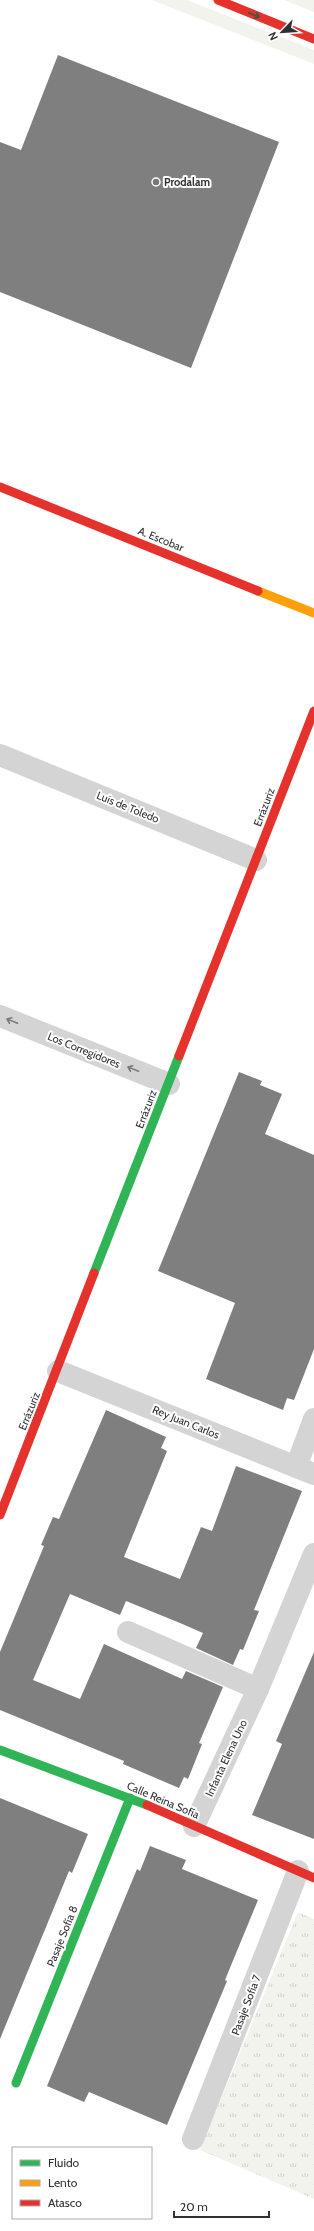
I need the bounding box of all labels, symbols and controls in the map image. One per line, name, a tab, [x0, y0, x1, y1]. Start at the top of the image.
one-way arrow	[247, 11, 259, 19]
north arrow	[262, 12, 302, 52]
text: N	[265, 30, 281, 43]
place label: Prodalam	[164, 175, 210, 189]
marker: Prodalam	[151, 177, 161, 187]
street label: A. Escobar	[136, 524, 186, 555]
street label: Errázuriz	[250, 786, 278, 828]
street label: Luis de Toledo	[95, 788, 161, 826]
one-way arrow	[6, 1016, 18, 1024]
street label: Los Corregidores	[46, 1029, 123, 1071]
one-way arrow	[127, 1065, 139, 1073]
street label: Errázuriz	[132, 1088, 160, 1130]
street label: Errázuriz	[15, 1390, 43, 1432]
street label: Rey Juan Carlos	[150, 1402, 222, 1442]
street label: Infanta Elena Uno	[202, 1717, 250, 1799]
street label: Calle Reina Sofía	[125, 1778, 202, 1822]
street label: Pasaje Sofía 8	[43, 1903, 81, 1969]
street label: Pasaje Sofía 7	[228, 1972, 264, 2037]
legend	[12, 2147, 152, 2219]
text: Fluido	[48, 2155, 80, 2170]
text: Lento	[48, 2175, 78, 2190]
scale bar	[174, 2193, 269, 2219]
text: Atasco	[48, 2195, 82, 2210]
text: 20 m	[180, 2199, 208, 2214]

